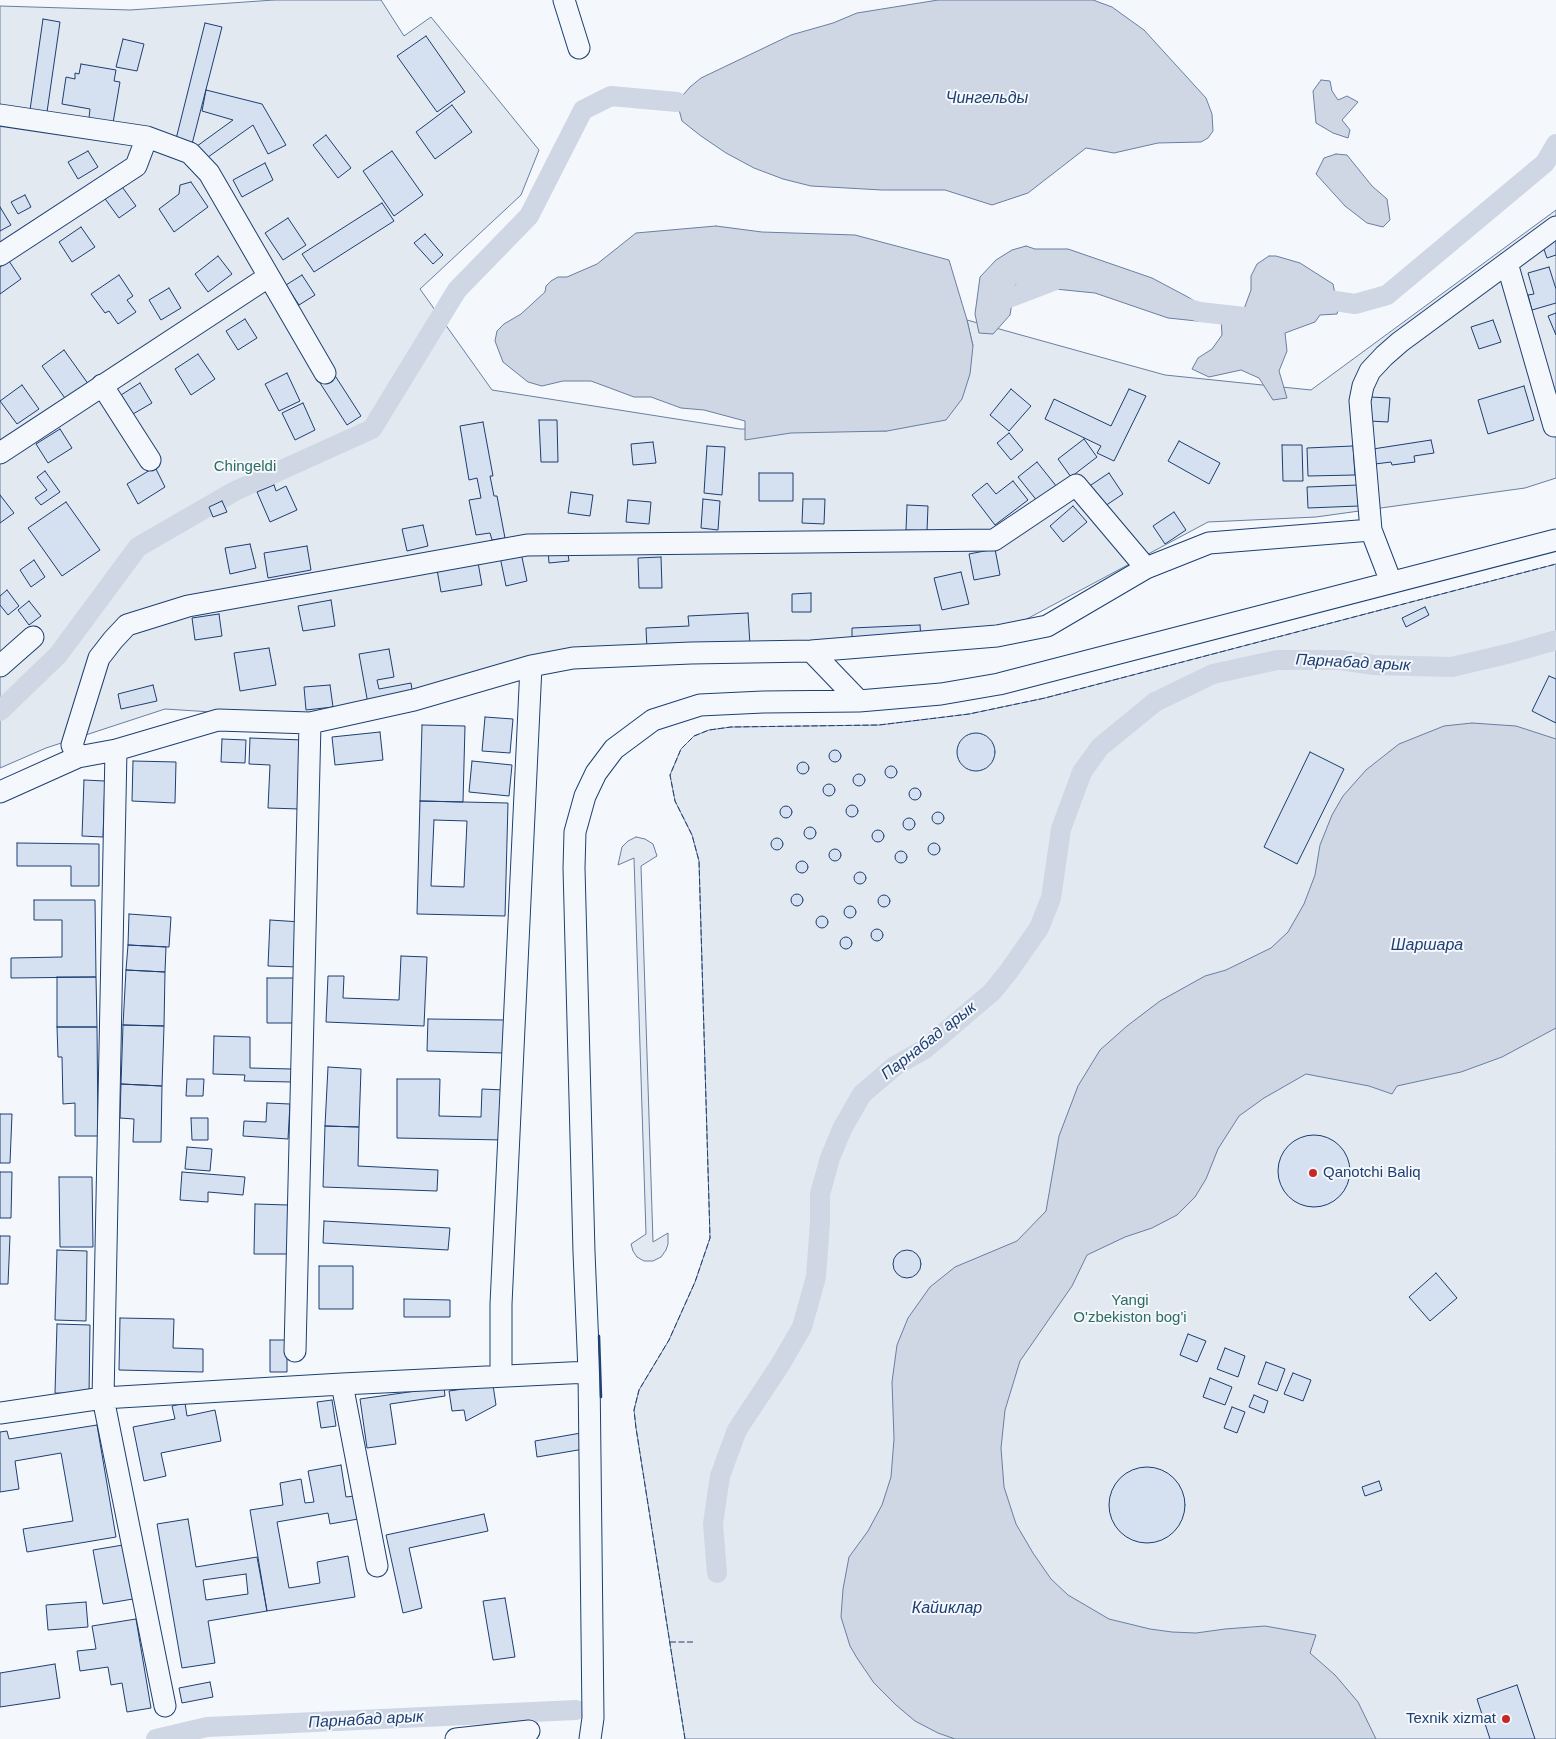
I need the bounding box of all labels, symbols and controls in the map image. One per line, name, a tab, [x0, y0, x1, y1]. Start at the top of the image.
water label: Чингельды	[946, 89, 1028, 109]
park label: Chingeldi	[214, 458, 276, 476]
water label: Парнабад арык	[1295, 650, 1411, 676]
water label: Шаршара	[1391, 936, 1463, 956]
water label: Парнабад арык	[878, 998, 980, 1084]
place label: Qanotchi Baliq	[1323, 1164, 1421, 1182]
marker: Qanotchi Baliq	[1307, 1167, 1319, 1179]
park label: Yangi O'zbekiston bog'i	[1073, 1292, 1187, 1327]
water label: Кайиклар	[912, 1599, 982, 1619]
water label: Парнабад арык	[308, 1707, 424, 1733]
place label: Texnik xizmat	[1406, 1710, 1496, 1728]
marker: Texnik xizmat	[1500, 1713, 1512, 1725]

